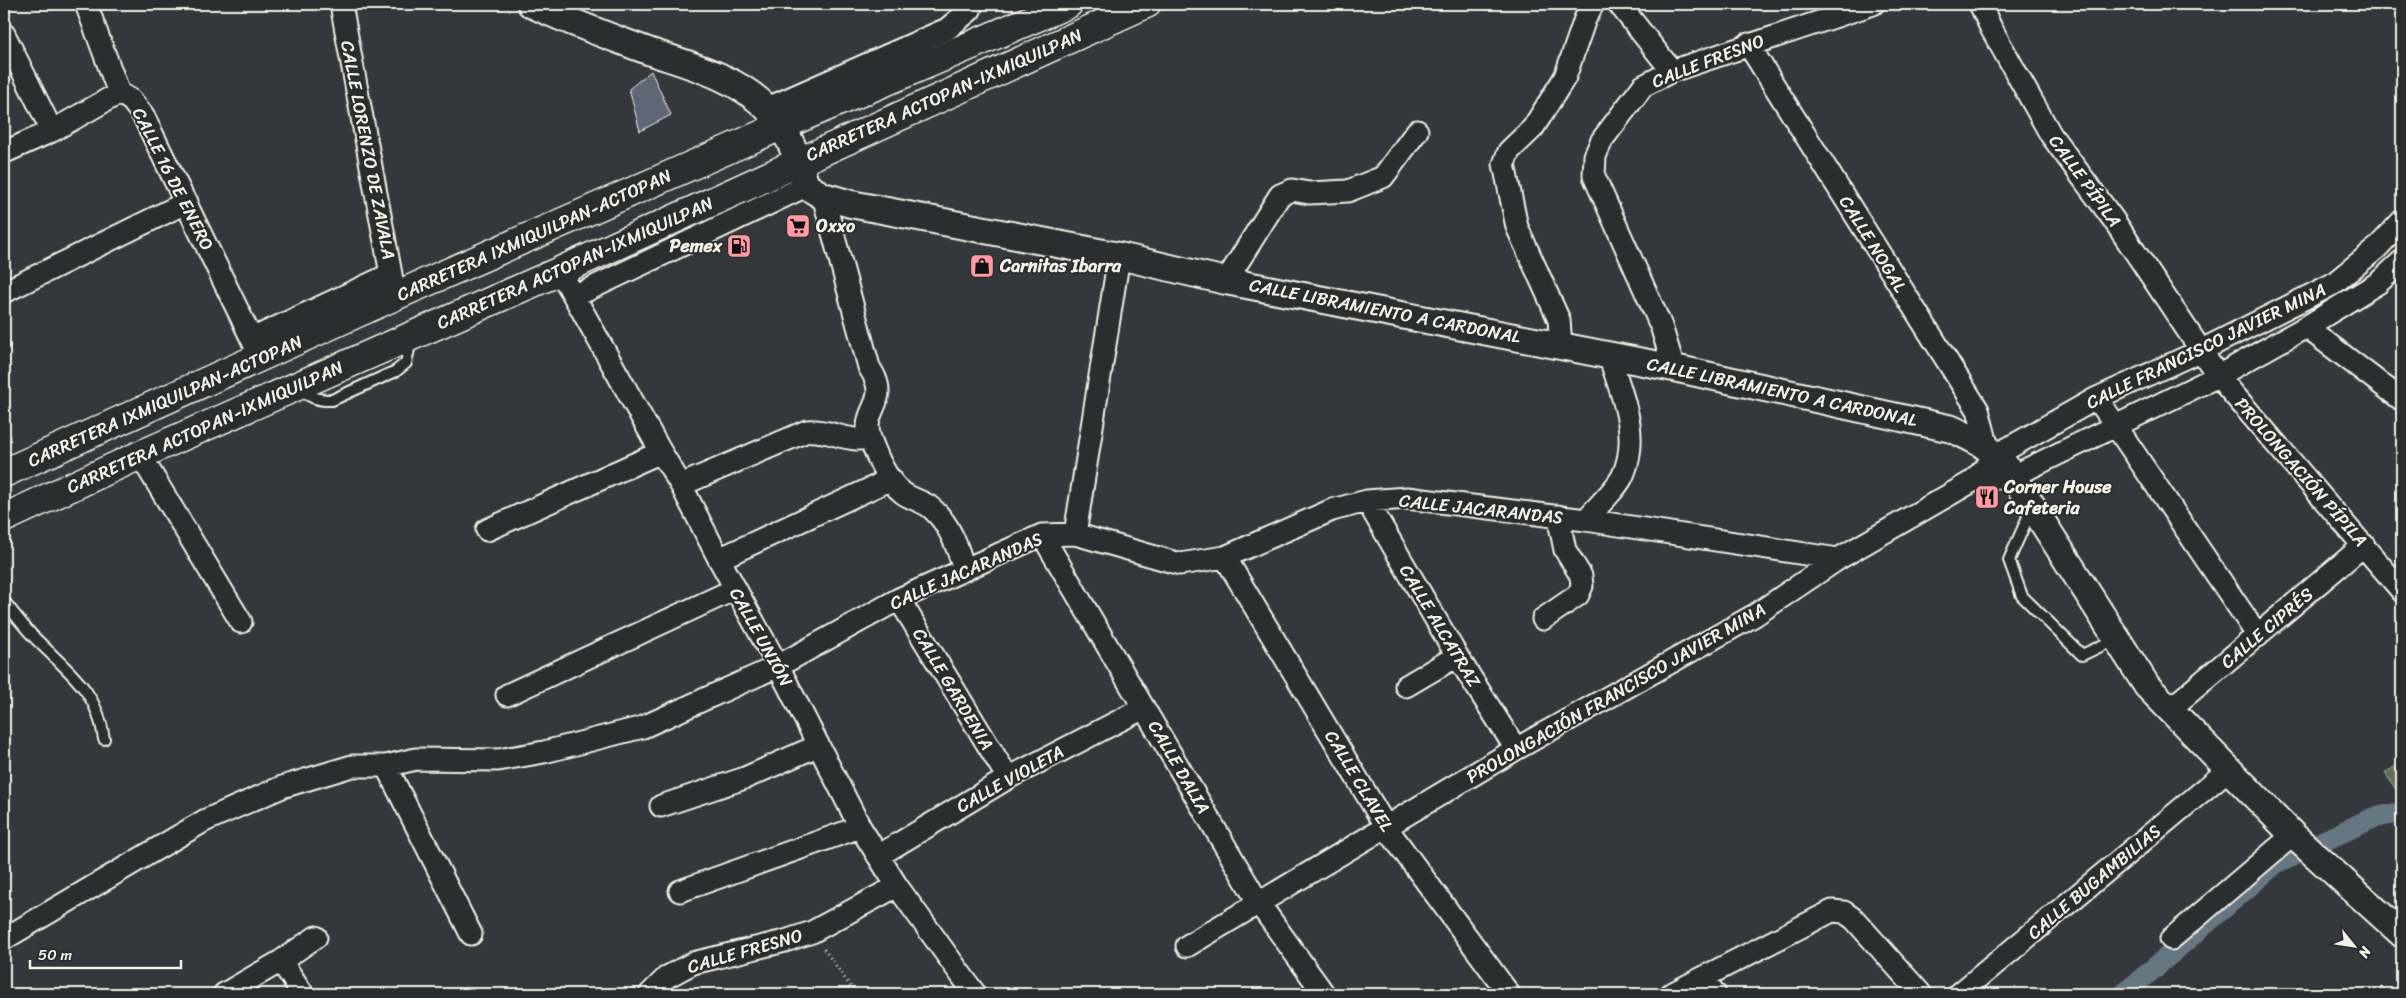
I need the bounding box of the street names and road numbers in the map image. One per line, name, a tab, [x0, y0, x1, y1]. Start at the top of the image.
street label: CARRETERA ACTOPAN-IXMIQUILPAN	[800, 19, 1088, 171]
street label: CALLE FRESNO	[1647, 25, 1769, 97]
street label: CALLE LORENZO DE ZAVALA	[331, 38, 405, 262]
street label: CALLE 16 DE ENERO	[123, 102, 223, 256]
street label: CALLE PÍPILA	[2040, 128, 2130, 234]
street label: CARRETERA IXMIQUILPAN-ACTOPAN	[391, 160, 677, 310]
street label: CARRETERA ACTOPAN-IXMIQUILPAN	[431, 187, 719, 339]
street label: CALLE NOGAL	[1830, 189, 1916, 300]
street label: CALLE LIBRAMIENTO A CARDONAL	[1247, 269, 1524, 353]
street label: CALLE FRANCISCO JAVIER MINA	[2080, 274, 2332, 418]
street label: CARRETERA IXMIQUILPAN-ACTOPAN	[22, 326, 308, 476]
street label: CALLE LIBRAMIENTO A CARDONAL	[1644, 348, 1921, 436]
street label: CARRETERA ACTOPAN-IXMIQUILPAN	[61, 351, 349, 503]
street label: PROLONGACIÓN PÍPILA	[2226, 390, 2376, 554]
street label: CALLE JACARANDAS	[1398, 484, 1565, 534]
street label: CALLE JACARANDAS	[884, 523, 1048, 619]
street label: CALLE ALCATRAZ	[1390, 558, 1490, 694]
street label: CALLE CIPRÉS	[2213, 579, 2321, 677]
street label: CALLE UNIÓN	[720, 581, 802, 693]
street label: PROLONGACIÓN FRANCISCO JAVIER MINA	[1460, 594, 1772, 792]
street label: CALLE GARDENIA	[904, 621, 1002, 757]
street label: CALLE DALIA	[1139, 714, 1219, 820]
street label: CALLE CLAVEL	[1316, 724, 1403, 839]
street label: CALLE VIOLETA	[950, 736, 1070, 822]
street label: CALLE BUGAMBILIAS	[2020, 816, 2168, 948]
street label: CALLE FRESNO	[683, 919, 807, 983]

